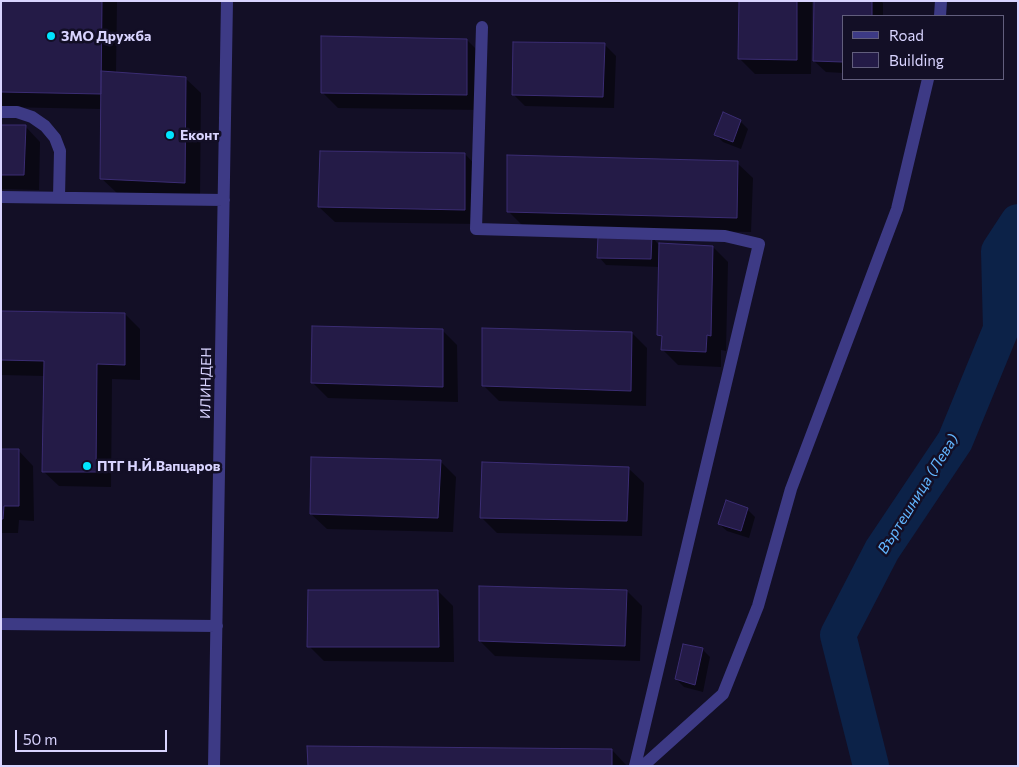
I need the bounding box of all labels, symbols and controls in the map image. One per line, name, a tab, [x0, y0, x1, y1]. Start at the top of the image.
legend	[842, 15, 1004, 80]
text: Road	[889, 26, 924, 44]
place label: ЗМО Дружба	[61, 28, 151, 44]
marker: ЗМО Дружба	[45, 30, 57, 42]
text: Building	[889, 51, 944, 69]
place label: Еконт	[180, 127, 219, 143]
marker: Еконт	[164, 129, 176, 141]
street label: ИЛИНДЕН	[197, 347, 215, 419]
water label: Въртешница (Лева)	[874, 431, 962, 557]
place label: ПТГ Н.Й.Вапцаров	[97, 458, 220, 474]
marker: ПТГ Н.Й.Вапцаров	[81, 460, 93, 472]
scale bar	[18, 720, 170, 752]
text: 50 m	[23, 730, 57, 748]

